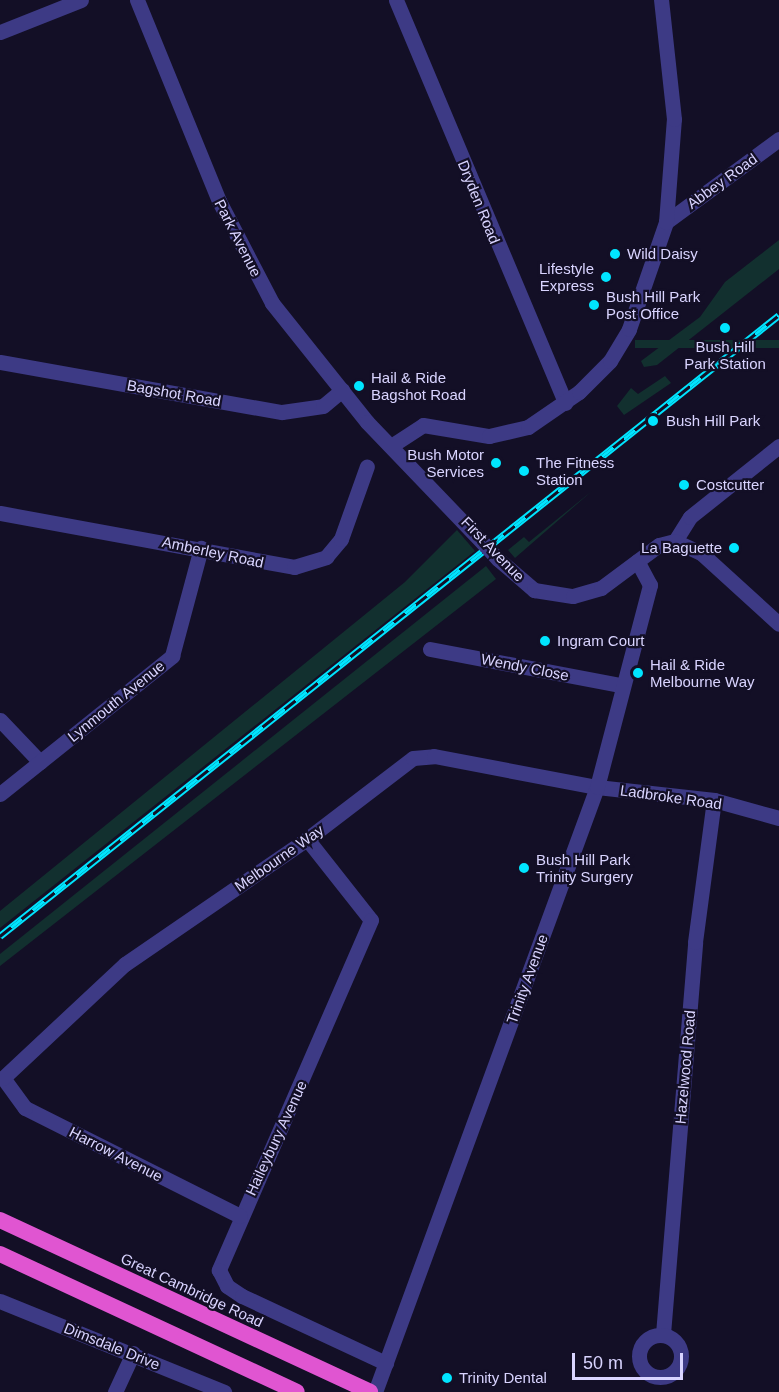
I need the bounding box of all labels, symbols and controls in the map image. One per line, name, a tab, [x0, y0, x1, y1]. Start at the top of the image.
street label: Abbey Road	[683, 149, 761, 213]
street label: Dryden Road	[454, 158, 504, 246]
street label: Park Avenue	[211, 196, 265, 280]
place label: Wild Daisy	[627, 245, 698, 263]
marker: Wild Daisy	[608, 247, 622, 261]
place label: Lifestyle Express	[539, 259, 594, 294]
marker: Lifestyle Express	[599, 270, 613, 284]
place label: Bush Hill Park Post Office	[606, 287, 700, 322]
marker: Bush Hill Park Post Office	[587, 298, 601, 312]
marker: Bush Hill Park Station	[718, 321, 732, 335]
place label: Bush Hill Park Station	[684, 337, 766, 372]
place label: Hail & Ride Bagshot Road	[371, 368, 466, 403]
street label: Bagshot Road	[126, 376, 222, 410]
marker: Hail & Ride Bagshot Road	[352, 379, 366, 393]
marker: Bush Hill Park	[644, 412, 662, 430]
place label: Bush Hill Park	[666, 412, 760, 430]
place label: Bush Motor Services	[407, 445, 484, 480]
place label: The Fitness Station	[536, 453, 614, 488]
marker: Bush Motor Services	[489, 456, 503, 470]
marker: The Fitness Station	[517, 464, 531, 478]
place label: Costcutter	[696, 476, 764, 494]
marker: Costcutter	[677, 478, 691, 492]
street label: First Avenue	[457, 513, 529, 585]
street label: Amberley Road	[161, 532, 265, 572]
place label: La Baguette	[641, 539, 722, 557]
marker: La Baguette	[727, 541, 741, 555]
place label: Ingram Court	[557, 632, 645, 650]
marker: Ingram Court	[538, 634, 552, 648]
street label: Wendy Close	[480, 650, 570, 684]
place label: Hail & Ride Melbourne Way	[650, 655, 754, 690]
street label: Lynmouth Avenue	[64, 656, 168, 746]
marker: Hail & Ride Melbourne Way	[631, 666, 645, 680]
street label: Ladbroke Road	[619, 781, 723, 813]
street label: Melbourne Way	[231, 821, 327, 895]
place label: Bush Hill Park Trinity Surgery	[536, 850, 633, 885]
marker: Bush Hill Park Trinity Surgery	[517, 861, 531, 875]
street label: Trinity Avenue	[502, 931, 552, 1027]
street label: Hazelwood Road	[671, 1009, 699, 1125]
street label: Haileybury Avenue	[241, 1077, 311, 1199]
street label: Harrow Avenue	[66, 1123, 166, 1185]
street label: Great Cambridge Road	[118, 1249, 266, 1331]
street label: Dimsdale Drive	[61, 1319, 163, 1373]
scale bar	[575, 1341, 686, 1379]
text: 50 m	[583, 1353, 623, 1373]
place label: Trinity Dental	[459, 1369, 547, 1387]
marker: Trinity Dental	[440, 1371, 454, 1385]

